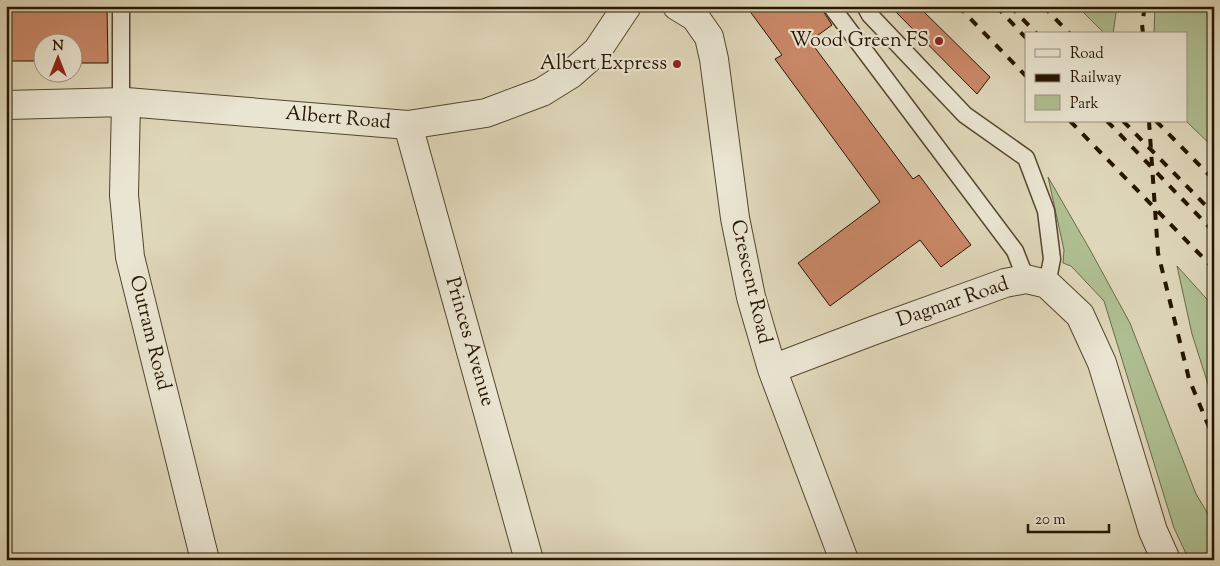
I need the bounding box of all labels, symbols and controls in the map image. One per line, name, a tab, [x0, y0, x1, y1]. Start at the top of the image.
place label: Wood Green FS	[790, 27, 929, 56]
north arrow	[32, 32, 82, 82]
legend	[1025, 32, 1188, 122]
marker: Wood Green FS	[933, 35, 945, 47]
text: N	[52, 37, 64, 57]
text: Road	[1070, 44, 1104, 65]
place label: Albert Express	[540, 50, 667, 79]
marker: Albert Express	[671, 58, 683, 70]
text: Railway	[1070, 68, 1122, 89]
text: Park	[1070, 94, 1099, 115]
street label: Albert Road	[284, 100, 392, 138]
street label: Crescent Road	[722, 217, 778, 347]
street label: Dagmar Road	[893, 270, 1013, 336]
street label: Outram Road	[121, 272, 177, 394]
street label: Princes Avenue	[437, 274, 501, 410]
scale bar	[1028, 501, 1109, 533]
text: 20 m	[1035, 510, 1066, 531]

